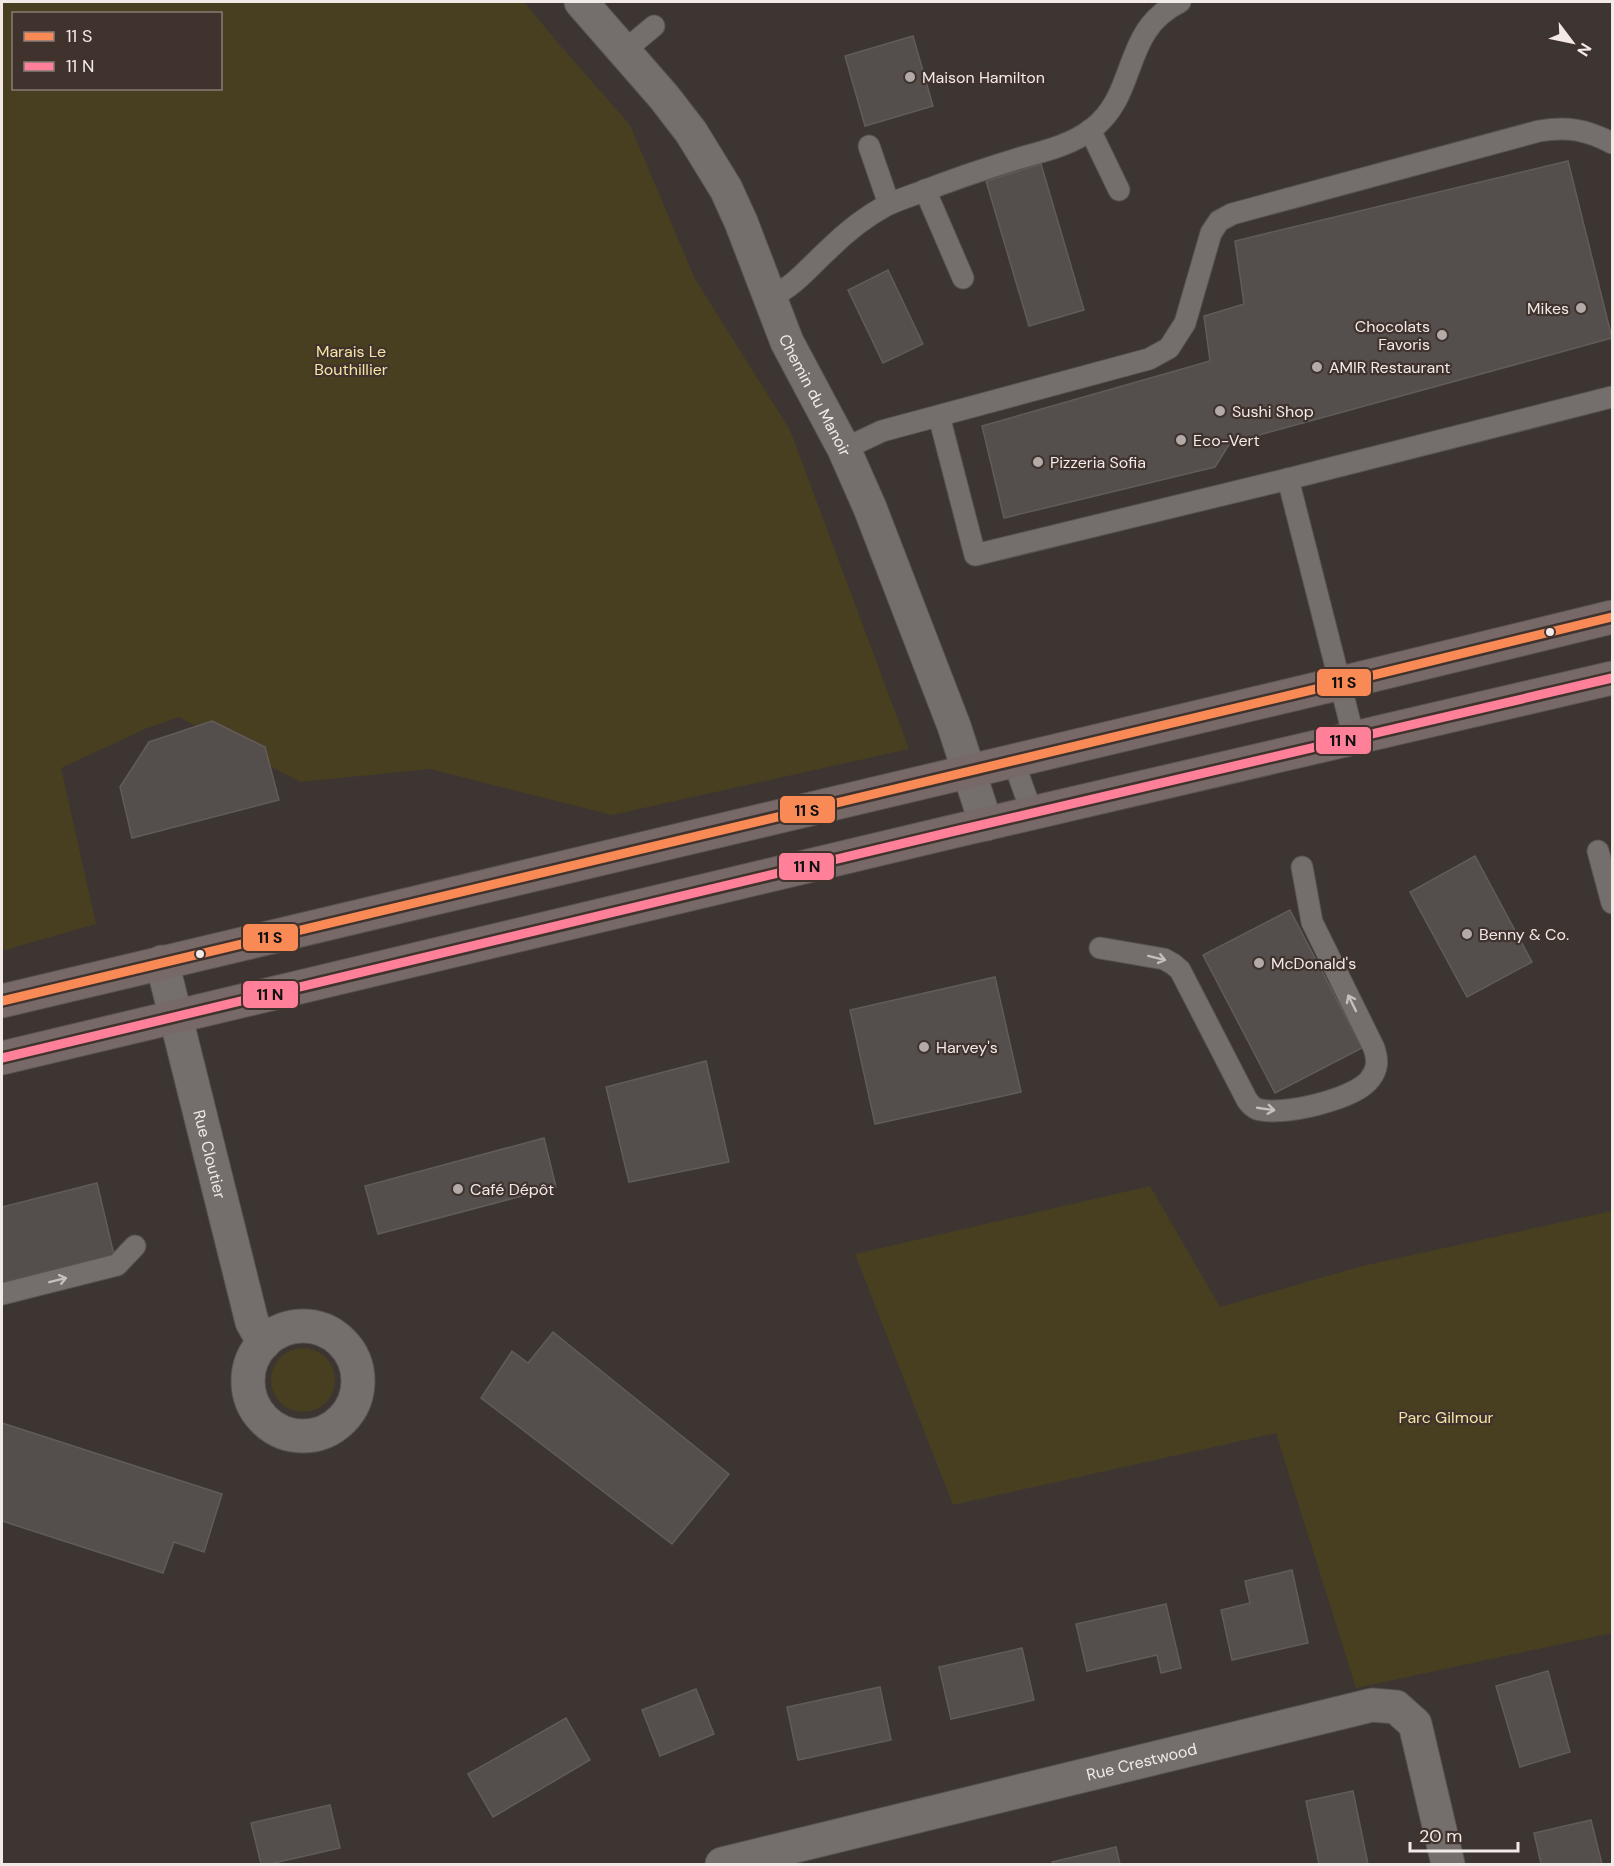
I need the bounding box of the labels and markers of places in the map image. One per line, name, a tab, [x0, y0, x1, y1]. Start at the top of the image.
place label: Maison Hamilton	[922, 67, 1045, 88]
marker: Maison Hamilton	[903, 70, 917, 84]
place label: Mikes	[1527, 298, 1569, 319]
marker: Mikes	[1574, 301, 1588, 315]
place label: Chocolats Favoris	[1355, 316, 1430, 355]
marker: Chocolats Favoris	[1435, 328, 1449, 342]
place label: AMIR Restaurant	[1329, 357, 1451, 378]
marker: AMIR Restaurant	[1310, 360, 1324, 374]
place label: Sushi Shop	[1232, 401, 1314, 422]
marker: Sushi Shop	[1213, 404, 1227, 418]
place label: Eco-Vert	[1193, 430, 1260, 451]
marker: Eco-Vert	[1174, 433, 1188, 447]
place label: Pizzeria Sofia	[1050, 452, 1146, 473]
marker: Pizzeria Sofia	[1031, 455, 1045, 469]
unlabelled marker	[1544, 626, 1556, 638]
place label: Benny & Co.	[1479, 924, 1569, 945]
marker: Benny & Co.	[1460, 927, 1474, 941]
unlabelled marker	[194, 948, 206, 960]
place label: McDonald's	[1271, 953, 1356, 974]
marker: McDonald's	[1252, 956, 1266, 970]
place label: Harvey's	[936, 1037, 998, 1058]
marker: Harvey's	[917, 1040, 931, 1054]
place label: Café Dépôt	[470, 1179, 554, 1200]
marker: Café Dépôt	[451, 1182, 465, 1196]

